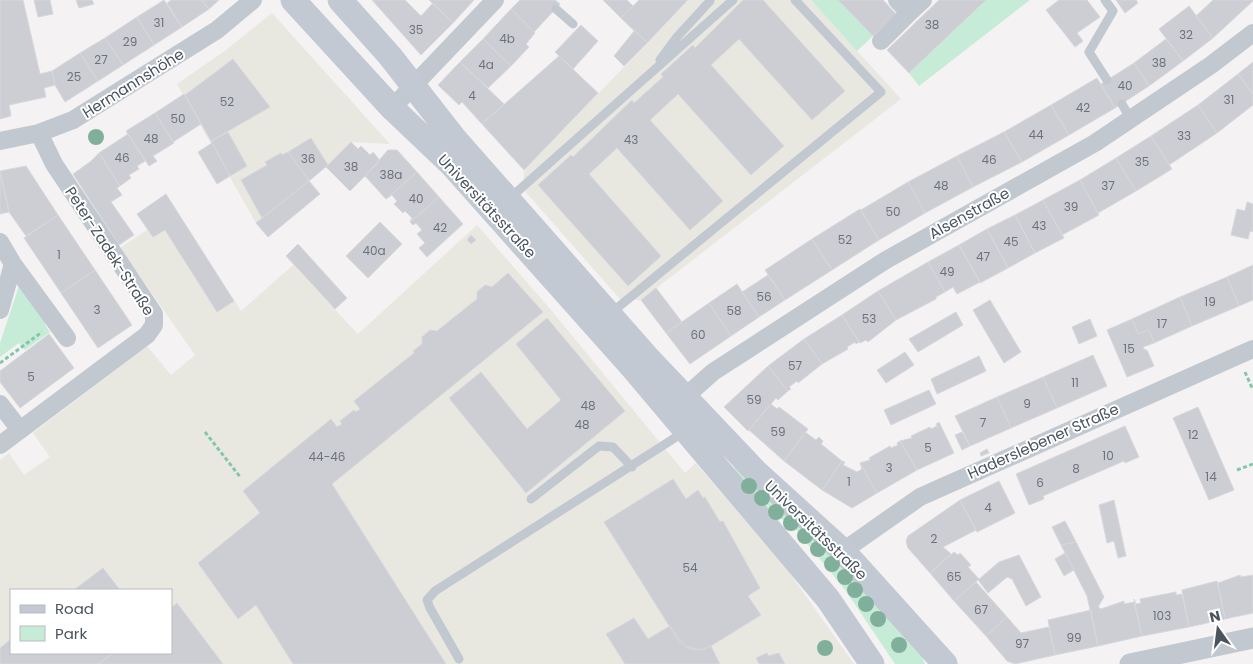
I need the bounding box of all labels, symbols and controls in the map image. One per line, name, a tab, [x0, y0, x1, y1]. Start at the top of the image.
house number: 31	[154, 14, 164, 31]
house number: 38	[925, 16, 939, 33]
house number: 35	[409, 21, 423, 38]
house number: 32	[1179, 26, 1193, 43]
house number: 4b	[499, 30, 515, 47]
house number: 29	[123, 33, 137, 50]
street label: Hermannshöhe	[78, 43, 188, 123]
house number: 27	[94, 51, 108, 68]
house number: 38	[1152, 54, 1166, 71]
house number: 4a	[478, 56, 494, 73]
house number: 25	[67, 68, 81, 85]
house number: 40	[1117, 77, 1133, 94]
house number: 4	[468, 87, 476, 104]
house number: 31	[1224, 91, 1234, 108]
house number: 52	[220, 93, 234, 110]
house number: 42	[1076, 99, 1090, 116]
house number: 50	[170, 110, 186, 127]
house number: 44	[1028, 126, 1044, 143]
house number: 33	[1177, 127, 1191, 144]
house number: 48	[143, 130, 159, 147]
house number: 43	[624, 131, 638, 148]
house number: 46	[114, 149, 130, 166]
street label: Universitätsstraße	[433, 149, 541, 263]
house number: 36	[301, 150, 315, 167]
house number: 46	[981, 151, 997, 168]
house number: 35	[1135, 153, 1149, 170]
house number: 38	[344, 158, 358, 175]
house number: 38a	[380, 166, 402, 183]
house number: 48	[933, 177, 949, 194]
house number: 37	[1101, 177, 1115, 194]
street label: Peter-Zadek-Straße	[60, 182, 160, 320]
street label: Alsenstraße	[925, 182, 1013, 244]
house number: 40	[408, 190, 424, 207]
house number: 39	[1064, 198, 1078, 215]
house number: 50	[885, 203, 901, 220]
house number: 43	[1032, 217, 1046, 234]
house number: 42	[433, 219, 447, 236]
house number: 52	[838, 231, 852, 248]
house number: 45	[1003, 233, 1019, 250]
house number: 40a	[362, 242, 386, 259]
house number: 1	[57, 246, 61, 263]
house number: 47	[976, 248, 990, 265]
house number: 49	[939, 263, 955, 280]
house number: 56	[756, 288, 772, 305]
house number: 19	[1204, 293, 1216, 310]
house number: 3	[93, 301, 101, 318]
house number: 58	[726, 302, 742, 319]
house number: 53	[862, 310, 876, 327]
house number: 17	[1157, 315, 1168, 332]
house number: 60	[690, 326, 706, 343]
house number: 15	[1123, 340, 1135, 357]
house number: 57	[788, 357, 802, 374]
house number: 5	[27, 368, 35, 385]
house number: 11	[1071, 374, 1079, 391]
house number: 59	[746, 391, 762, 408]
house number: 9	[1023, 395, 1031, 412]
house number: 48	[580, 397, 596, 414]
street label: Haderslebener Straße	[964, 398, 1122, 484]
house number: 7	[980, 414, 987, 431]
house number: 48	[574, 416, 590, 433]
house number: 59	[770, 423, 786, 440]
house number: 12	[1188, 426, 1198, 443]
house number: 5	[924, 439, 932, 456]
house number: 10	[1102, 447, 1114, 464]
house number: 44-46	[309, 448, 345, 465]
house number: 3	[885, 459, 893, 476]
house number: 8	[1072, 460, 1080, 477]
house number: 14	[1205, 468, 1217, 485]
house number: 1	[847, 473, 851, 490]
house number: 6	[1036, 474, 1044, 491]
street label: Universitätsstraße	[760, 475, 872, 585]
house number: 4	[984, 499, 992, 516]
house number: 2	[931, 530, 938, 547]
house number: 54	[682, 559, 698, 576]
house number: 65	[946, 568, 962, 585]
legend	[10, 589, 172, 654]
text: Road	[55, 598, 94, 619]
house number: 67	[974, 601, 989, 618]
north arrow	[1193, 604, 1243, 654]
text: N	[1207, 605, 1222, 627]
house number: 103	[1153, 607, 1171, 624]
text: Park	[55, 623, 87, 644]
house number: 99	[1066, 629, 1082, 646]
house number: 97	[1015, 635, 1029, 652]

